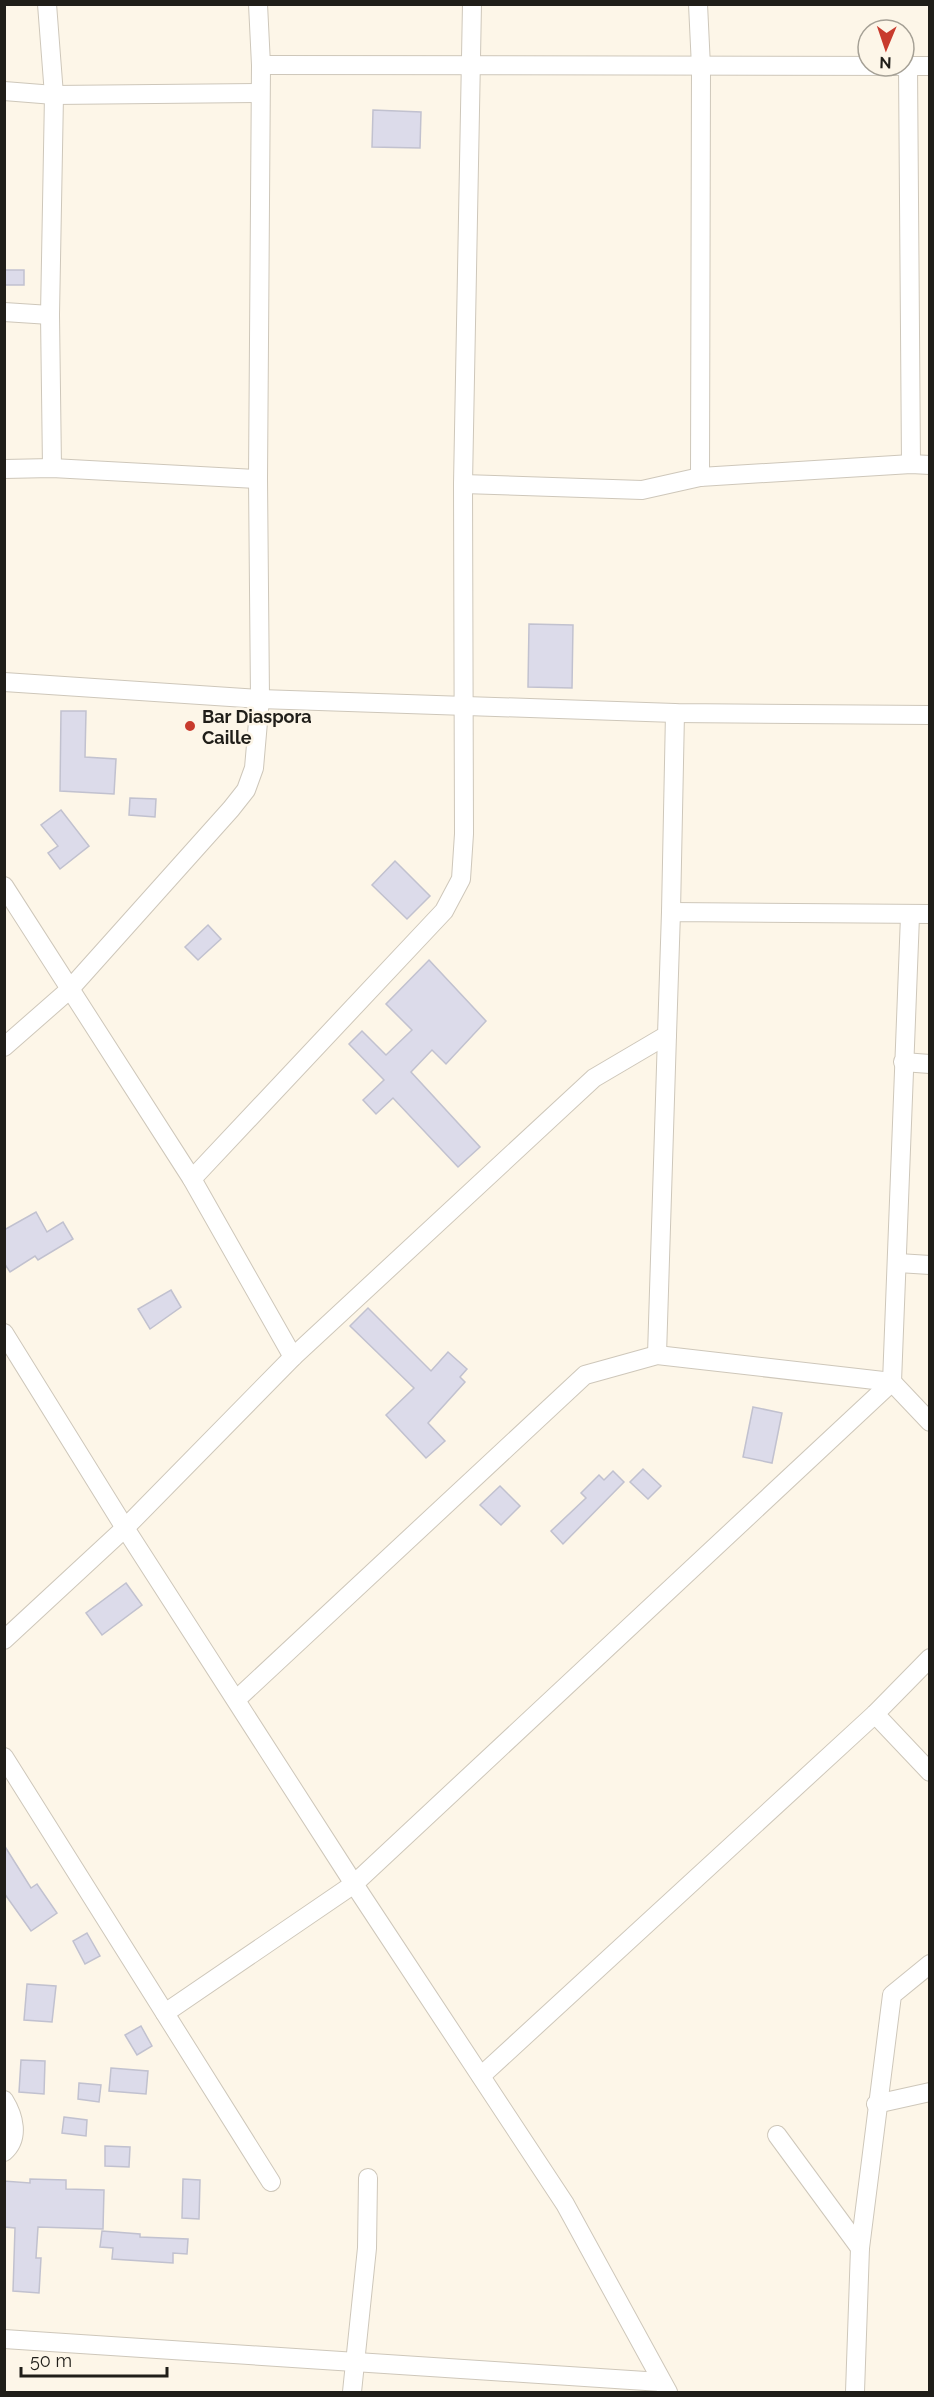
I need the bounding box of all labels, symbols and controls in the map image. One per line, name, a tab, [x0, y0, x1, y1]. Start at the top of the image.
north arrow	[856, 18, 916, 78]
text: N	[879, 53, 892, 72]
place label: Bar Diaspora Caille	[202, 706, 312, 748]
marker: Bar Diaspora Caille	[183, 719, 197, 733]
scale bar	[21, 2340, 166, 2378]
text: 50 m	[30, 2350, 72, 2371]

